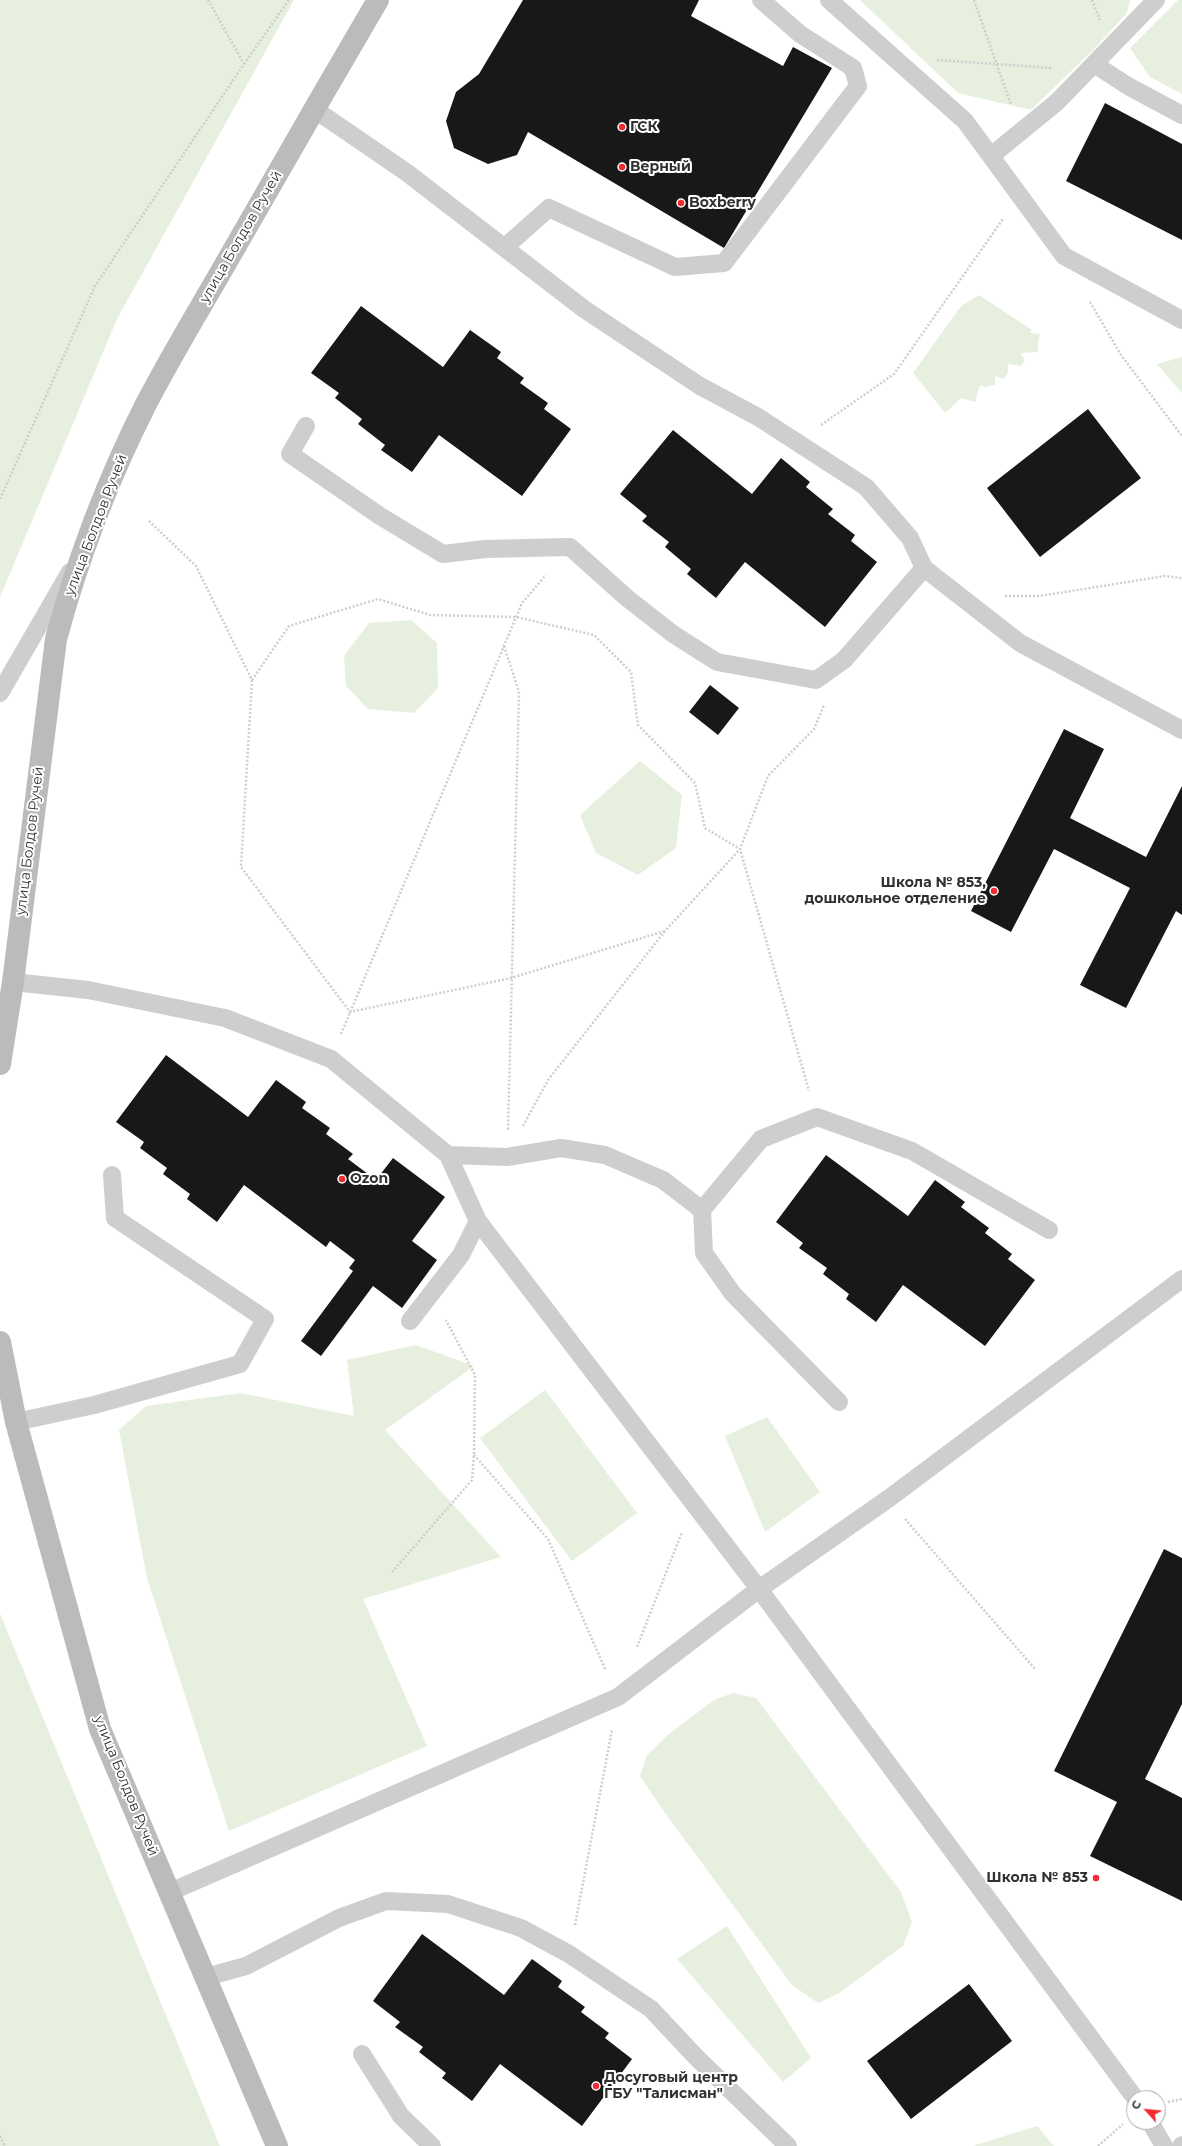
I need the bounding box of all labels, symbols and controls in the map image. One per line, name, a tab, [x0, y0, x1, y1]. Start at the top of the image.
place label: ГСК	[630, 119, 658, 135]
marker: ГСК	[617, 122, 627, 132]
place label: Верный	[630, 159, 691, 175]
marker: Верный	[617, 162, 627, 172]
street label: улица Болдов Ручей	[196, 168, 286, 306]
place label: Boxberry	[689, 195, 756, 211]
marker: Boxberry	[676, 198, 686, 208]
street label: улица Болдов Ручей	[61, 452, 131, 598]
street label: улица Болдов Ручей	[13, 766, 47, 916]
place label: Школа № 853, дошкольное отделение	[804, 875, 986, 908]
marker: Школа № 853, дошкольное отделение	[989, 886, 999, 896]
place label: Ozon	[350, 1171, 388, 1187]
marker: Ozon	[337, 1174, 347, 1184]
street label: улица Болдов Ручей	[90, 1713, 162, 1859]
place label: Школа № 853	[986, 1870, 1088, 1886]
marker: Школа № 853	[1091, 1873, 1101, 1883]
place label: Досуговый центр ГБУ "Талисман"	[604, 2070, 738, 2102]
marker: Досуговый центр ГБУ "Талисман"	[591, 2081, 601, 2091]
north arrow	[1126, 2090, 1166, 2130]
text: С	[1128, 2098, 1144, 2112]

